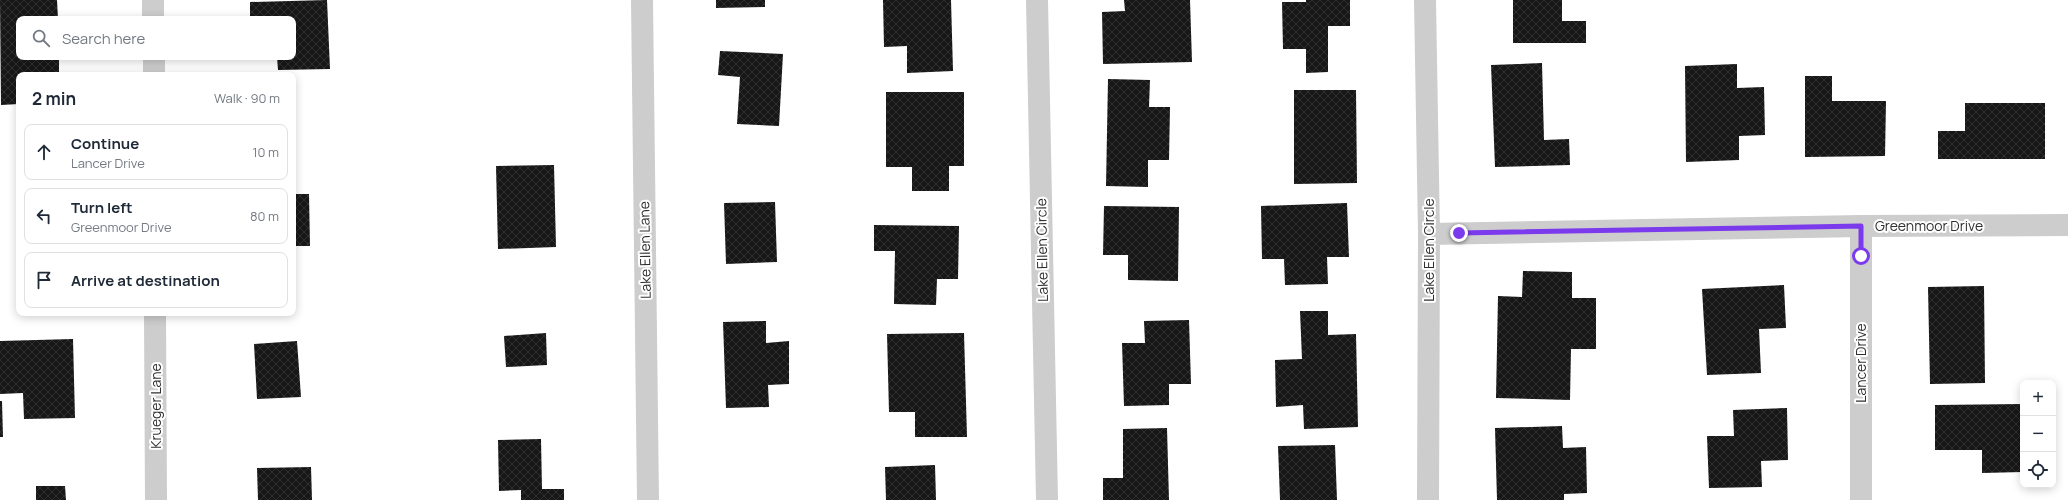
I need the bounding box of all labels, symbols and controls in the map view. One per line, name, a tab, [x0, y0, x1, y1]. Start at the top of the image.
search box	[16, 16, 296, 60]
icon: search	[30, 27, 52, 49]
text: Search here	[62, 28, 145, 49]
text: 2 min	[32, 87, 76, 110]
text: Walk · 90 m	[214, 89, 280, 107]
text: Continue	[71, 133, 139, 154]
icon: ahead	[33, 141, 55, 163]
text: 10 m	[252, 143, 279, 161]
text: Lancer Drive	[71, 154, 145, 172]
text: Turn left	[71, 197, 133, 218]
street label: Lake Ellen Circle	[1031, 198, 1052, 302]
street label: Lake Ellen Circle	[1419, 198, 1438, 302]
street label: Lake Ellen Lane	[634, 201, 655, 299]
icon: left	[33, 205, 55, 227]
text: 80 m	[250, 207, 279, 225]
street label: Greenmoor Drive	[1875, 216, 1983, 235]
text: Greenmoor Drive	[71, 218, 172, 236]
route end	[1450, 224, 1468, 242]
route start	[1852, 247, 1870, 265]
icon: arrive	[33, 269, 55, 291]
text: Arrive at destination	[71, 270, 220, 291]
street label: Lancer Drive	[1851, 323, 1870, 403]
street label: Krueger Lane	[146, 363, 165, 449]
map controls	[2020, 380, 2056, 488]
button: +	[2020, 380, 2056, 416]
button: −	[2020, 416, 2056, 452]
button: locate	[2020, 452, 2056, 488]

